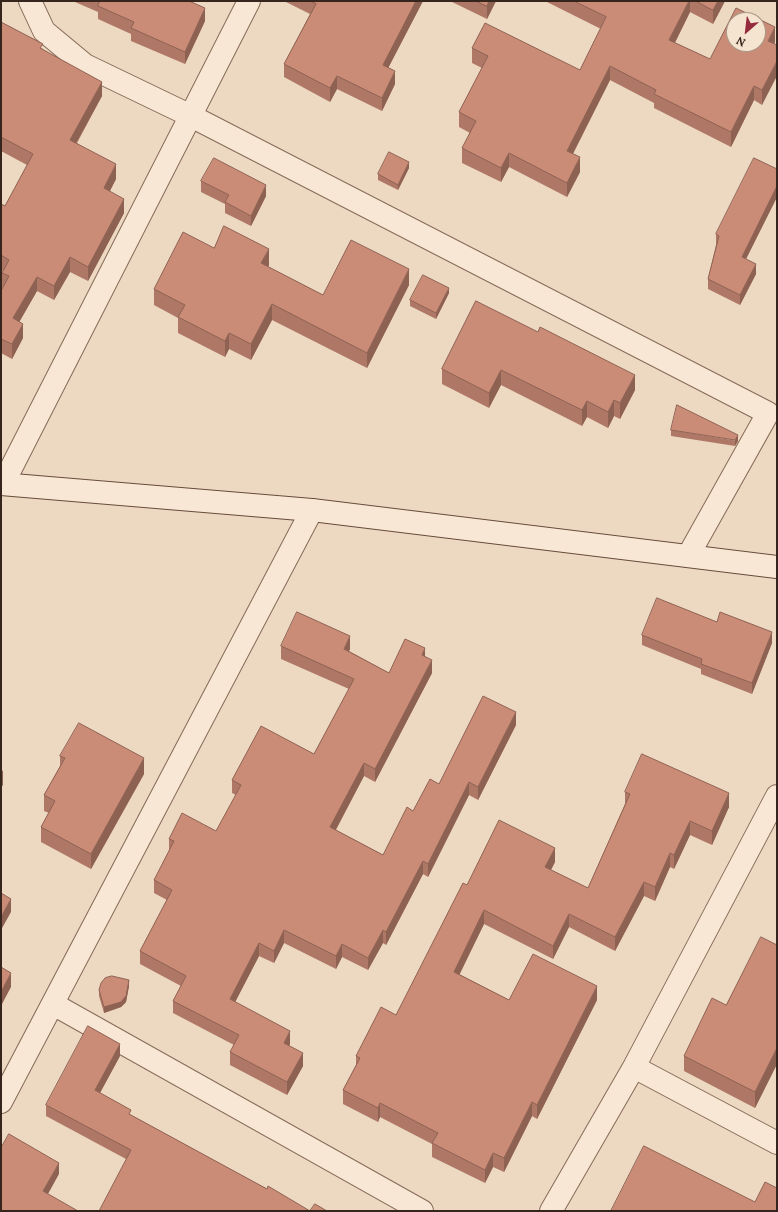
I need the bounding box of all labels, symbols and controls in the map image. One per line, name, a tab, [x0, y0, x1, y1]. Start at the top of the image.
north arrow	[726, 12, 766, 52]
text: N	[734, 34, 748, 50]

